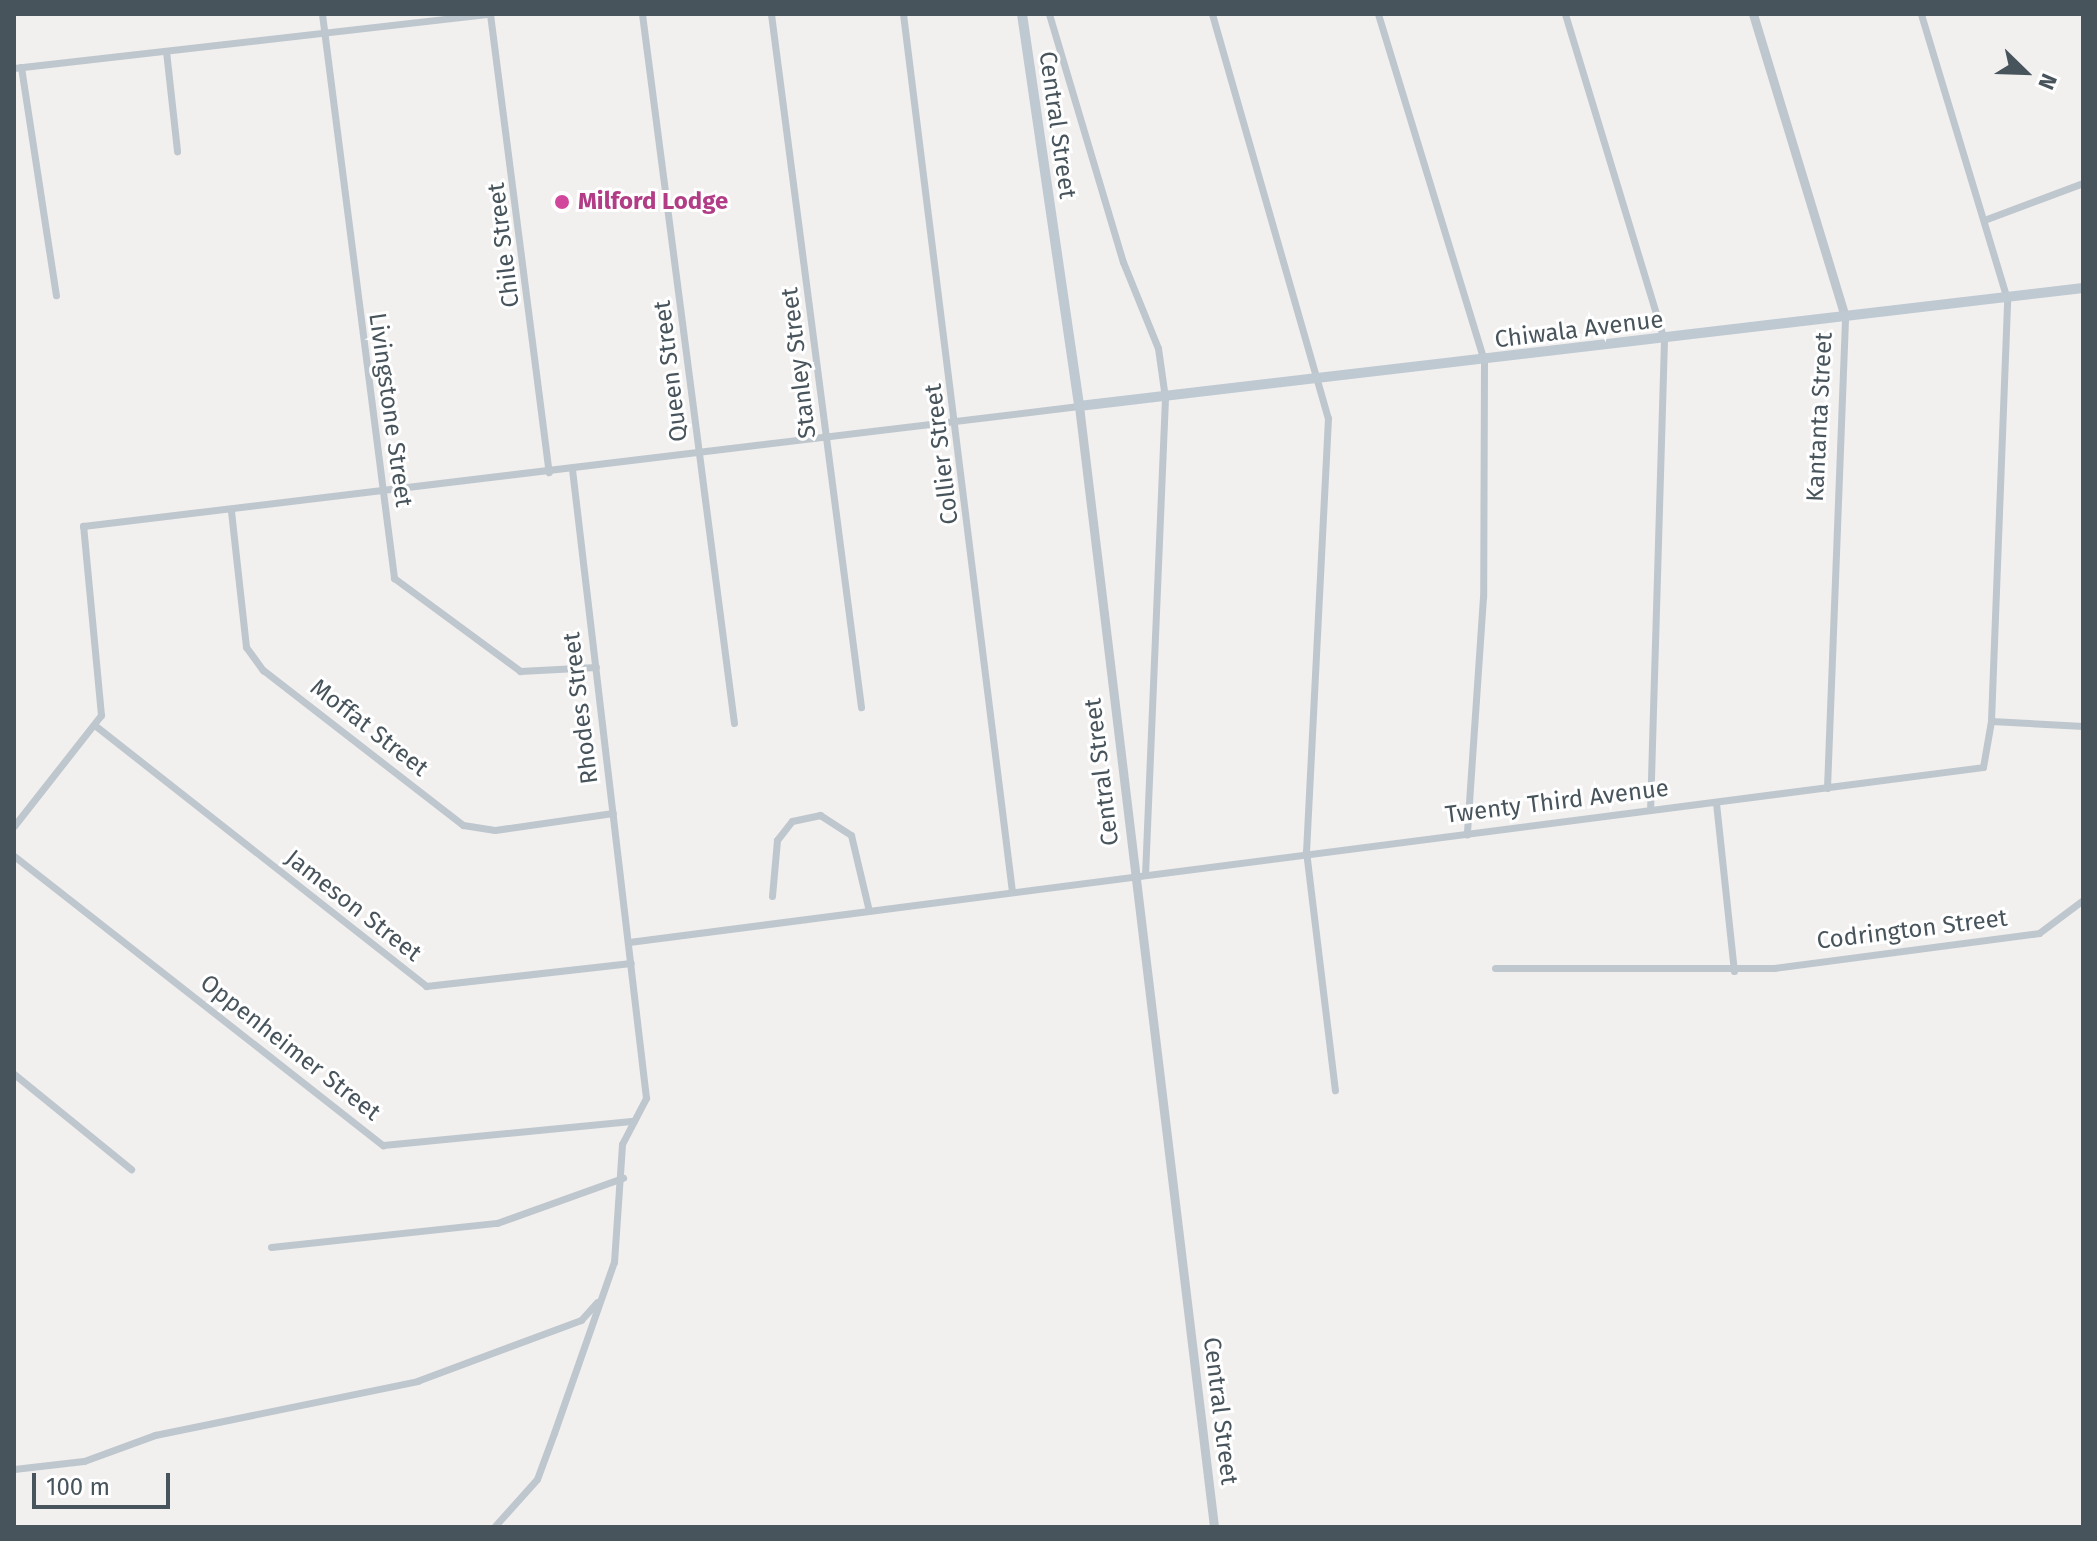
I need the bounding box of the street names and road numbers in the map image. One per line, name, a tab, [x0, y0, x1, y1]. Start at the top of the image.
street label: Central Street	[1032, 49, 1082, 201]
street label: Chile Street	[482, 181, 526, 309]
street label: Stanley Street	[775, 286, 823, 440]
street label: Queen Street	[648, 299, 694, 443]
street label: Chiwala Avenue	[1493, 305, 1665, 355]
street label: Livingstone Street	[362, 311, 418, 509]
street label: Kantanta Street	[1801, 331, 1839, 503]
street label: Collier Street	[919, 382, 965, 526]
street label: Rhodes Street	[557, 630, 605, 786]
street label: Moffat Street	[304, 673, 434, 783]
street label: Central Street	[1079, 697, 1125, 847]
street label: Twenty Third Avenue	[1444, 774, 1670, 830]
street label: Jameson Street	[279, 844, 427, 968]
street label: Codrington Street	[1815, 904, 2009, 956]
street label: Oppenheimer Street	[194, 969, 386, 1127]
street label: Central Street	[1197, 1336, 1243, 1486]

